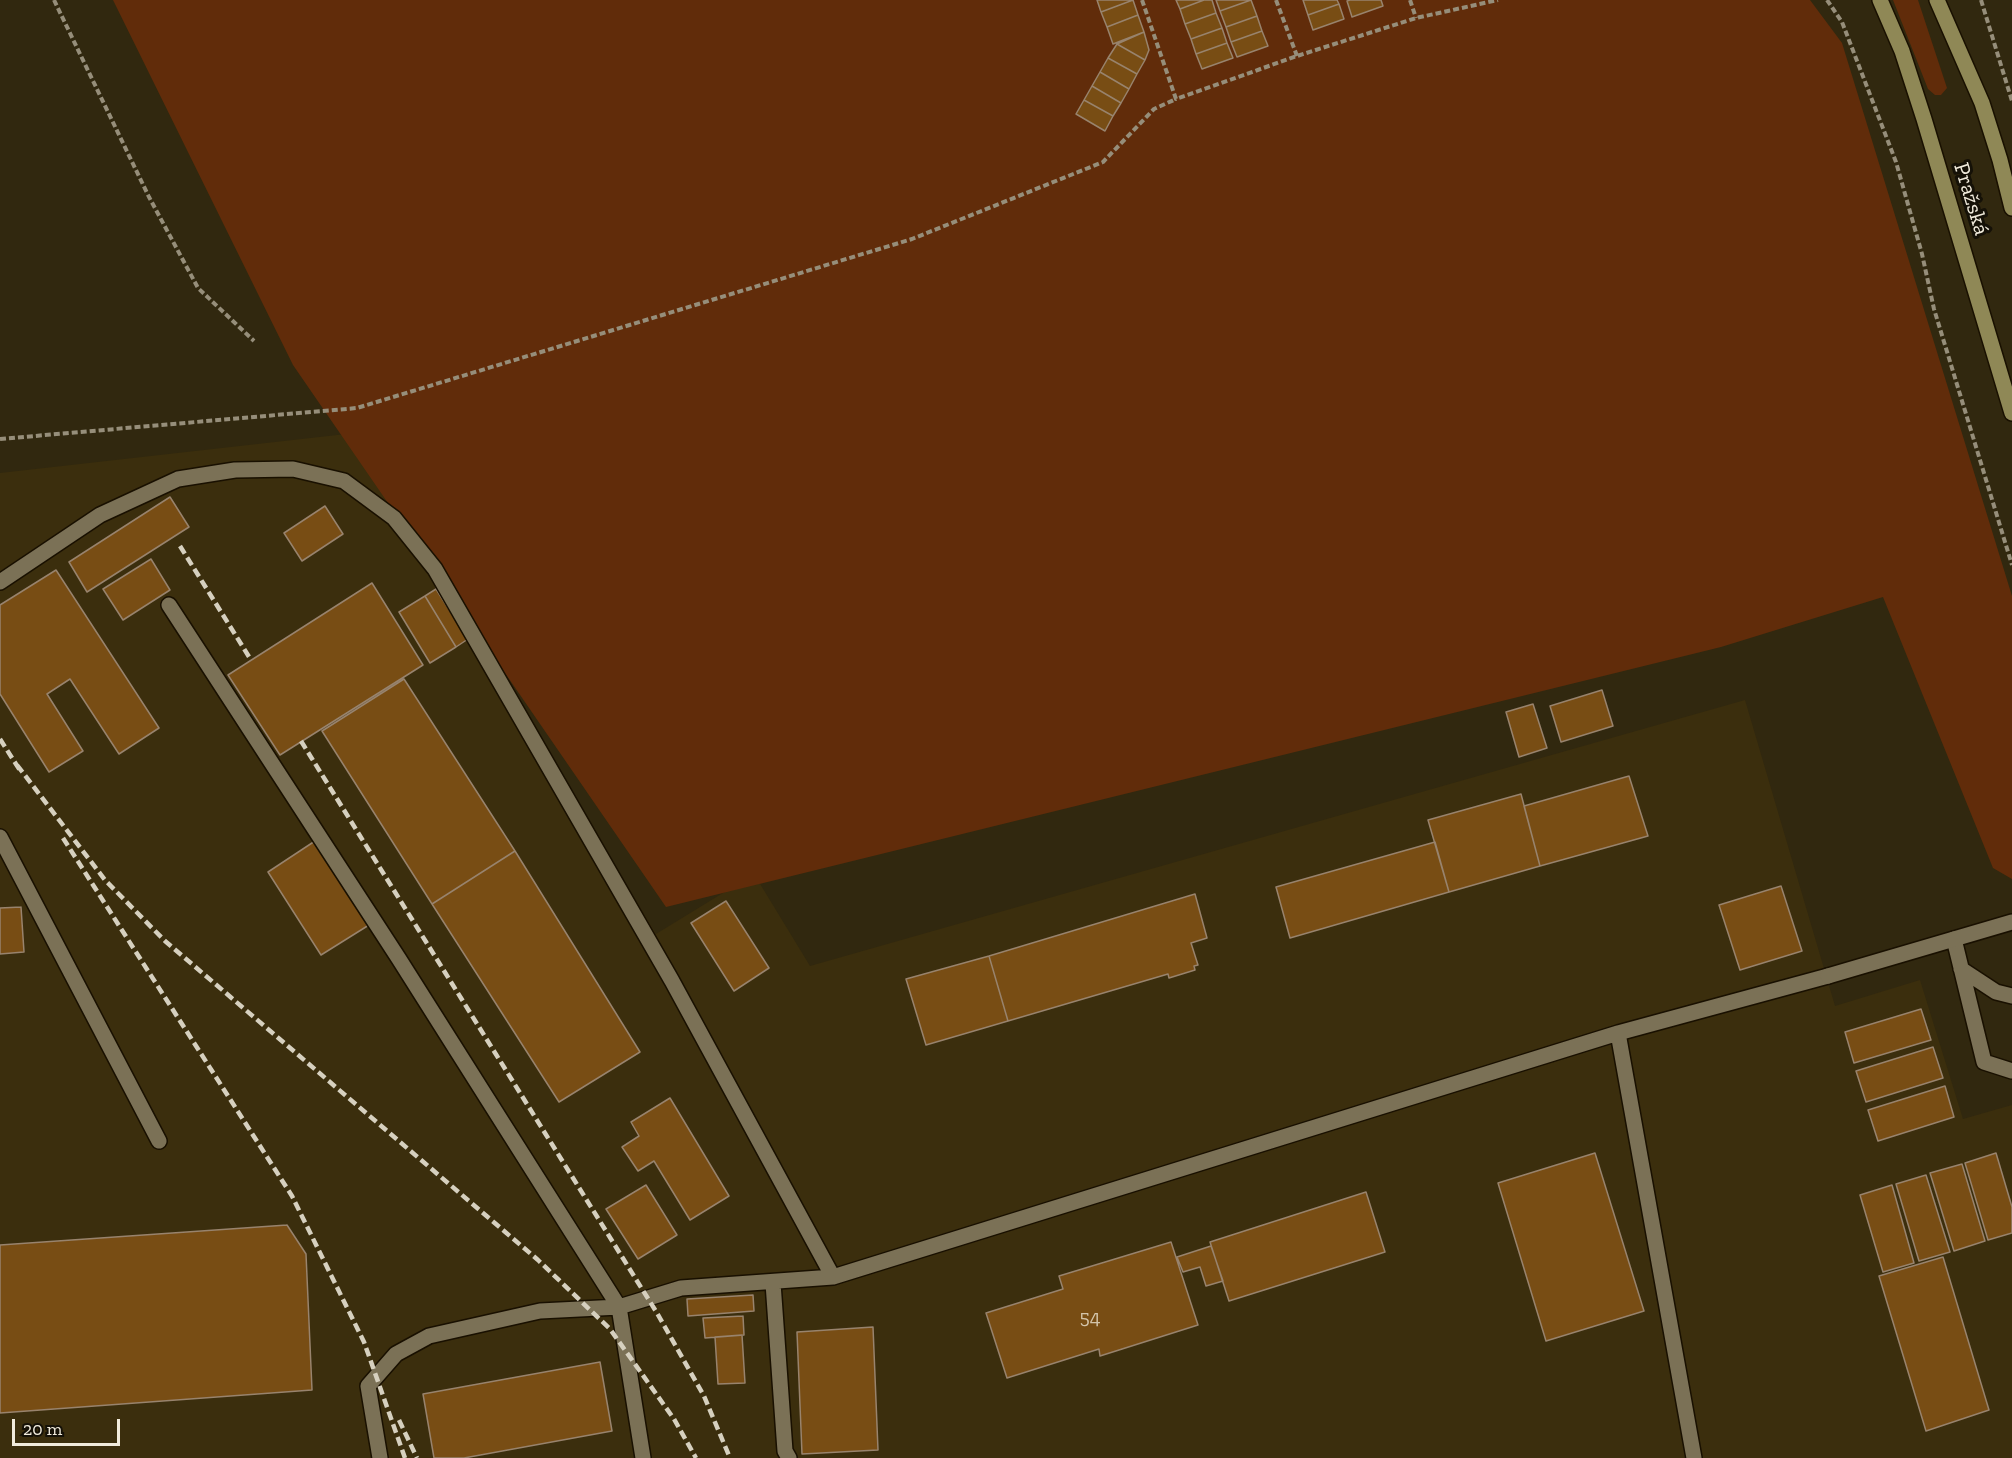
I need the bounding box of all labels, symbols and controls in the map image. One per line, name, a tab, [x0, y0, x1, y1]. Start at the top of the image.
street label: Pražská	[1947, 160, 1995, 238]
house number: 54	[1079, 1306, 1101, 1330]
scale bar	[15, 1407, 123, 1445]
text: 20 m	[23, 1418, 62, 1440]

